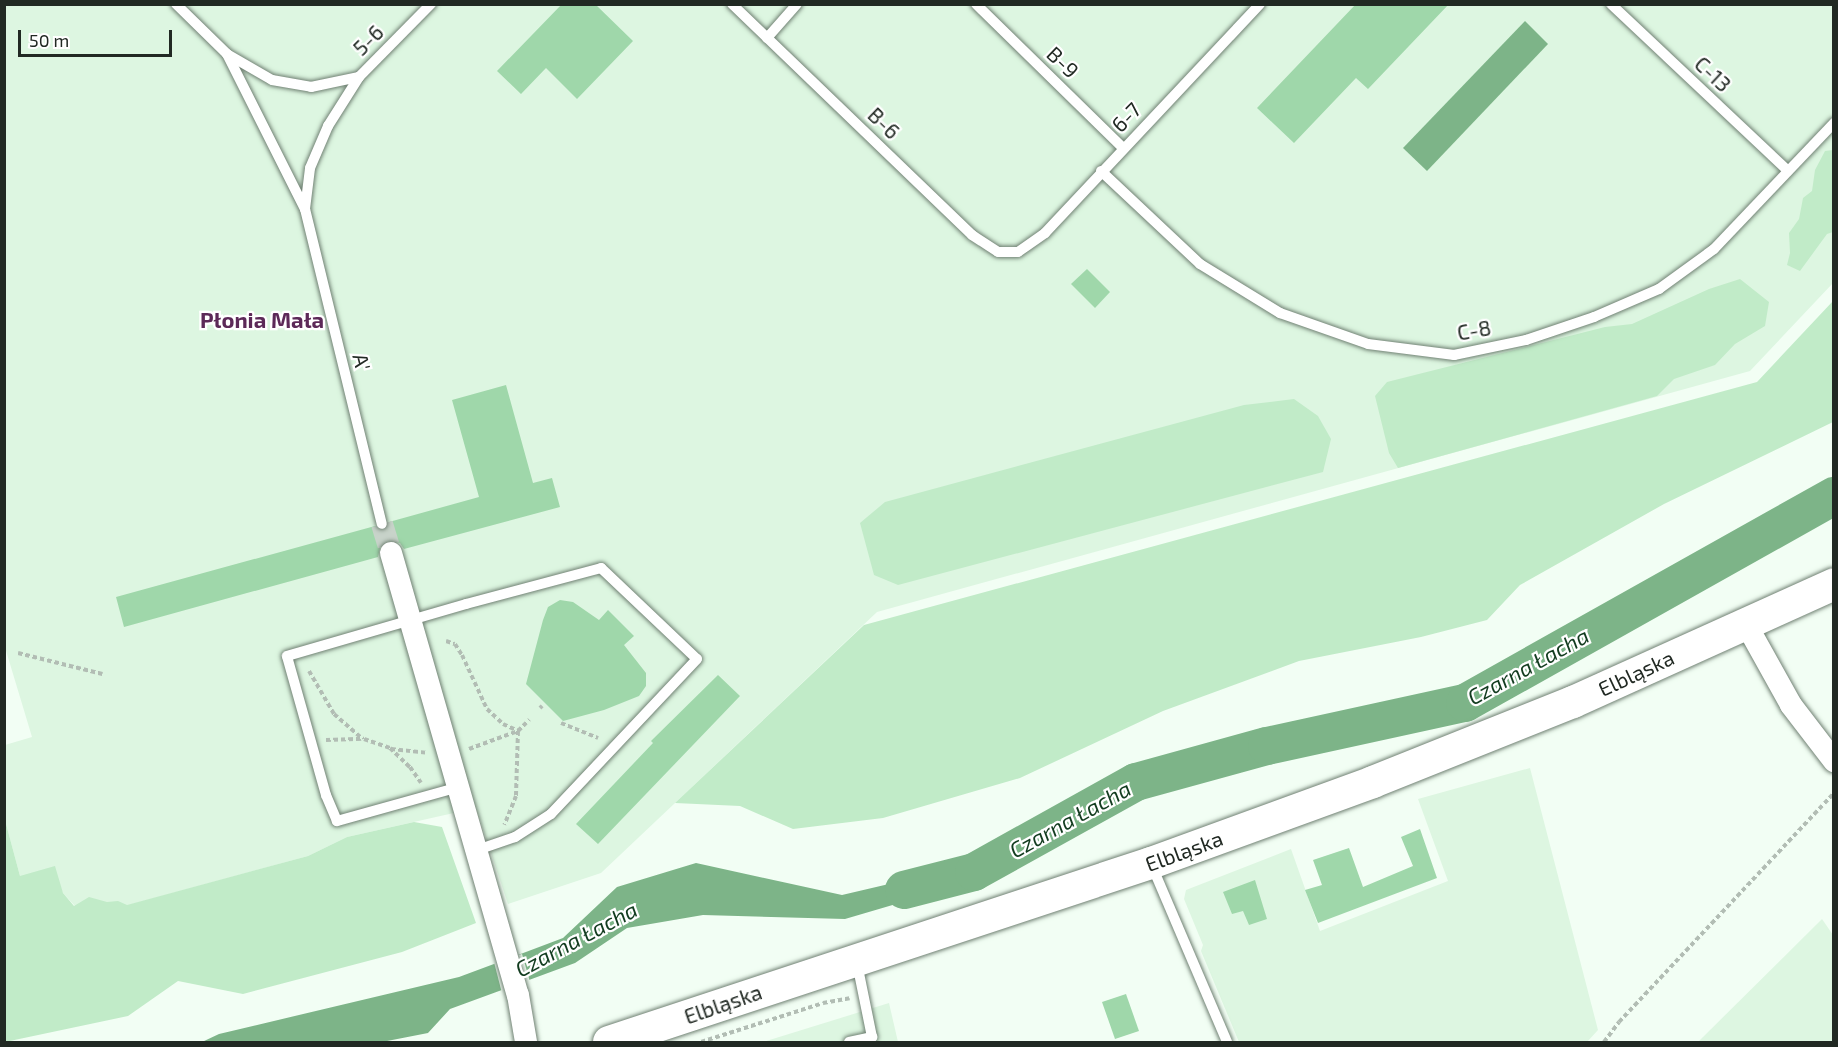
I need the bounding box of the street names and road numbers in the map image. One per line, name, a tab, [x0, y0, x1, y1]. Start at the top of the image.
street label: 5-6	[348, 20, 388, 60]
street label: B-9	[1042, 41, 1084, 83]
street label: C-13	[1690, 51, 1736, 97]
street label: 6-7	[1106, 97, 1146, 137]
street label: B-6	[863, 102, 905, 144]
street label: C-8	[1455, 315, 1493, 345]
street label: A'	[348, 351, 376, 373]
street label: Elbląska	[1594, 645, 1678, 701]
street label: Elbląska	[1142, 825, 1226, 877]
street label: Elbląska	[681, 979, 765, 1029]

